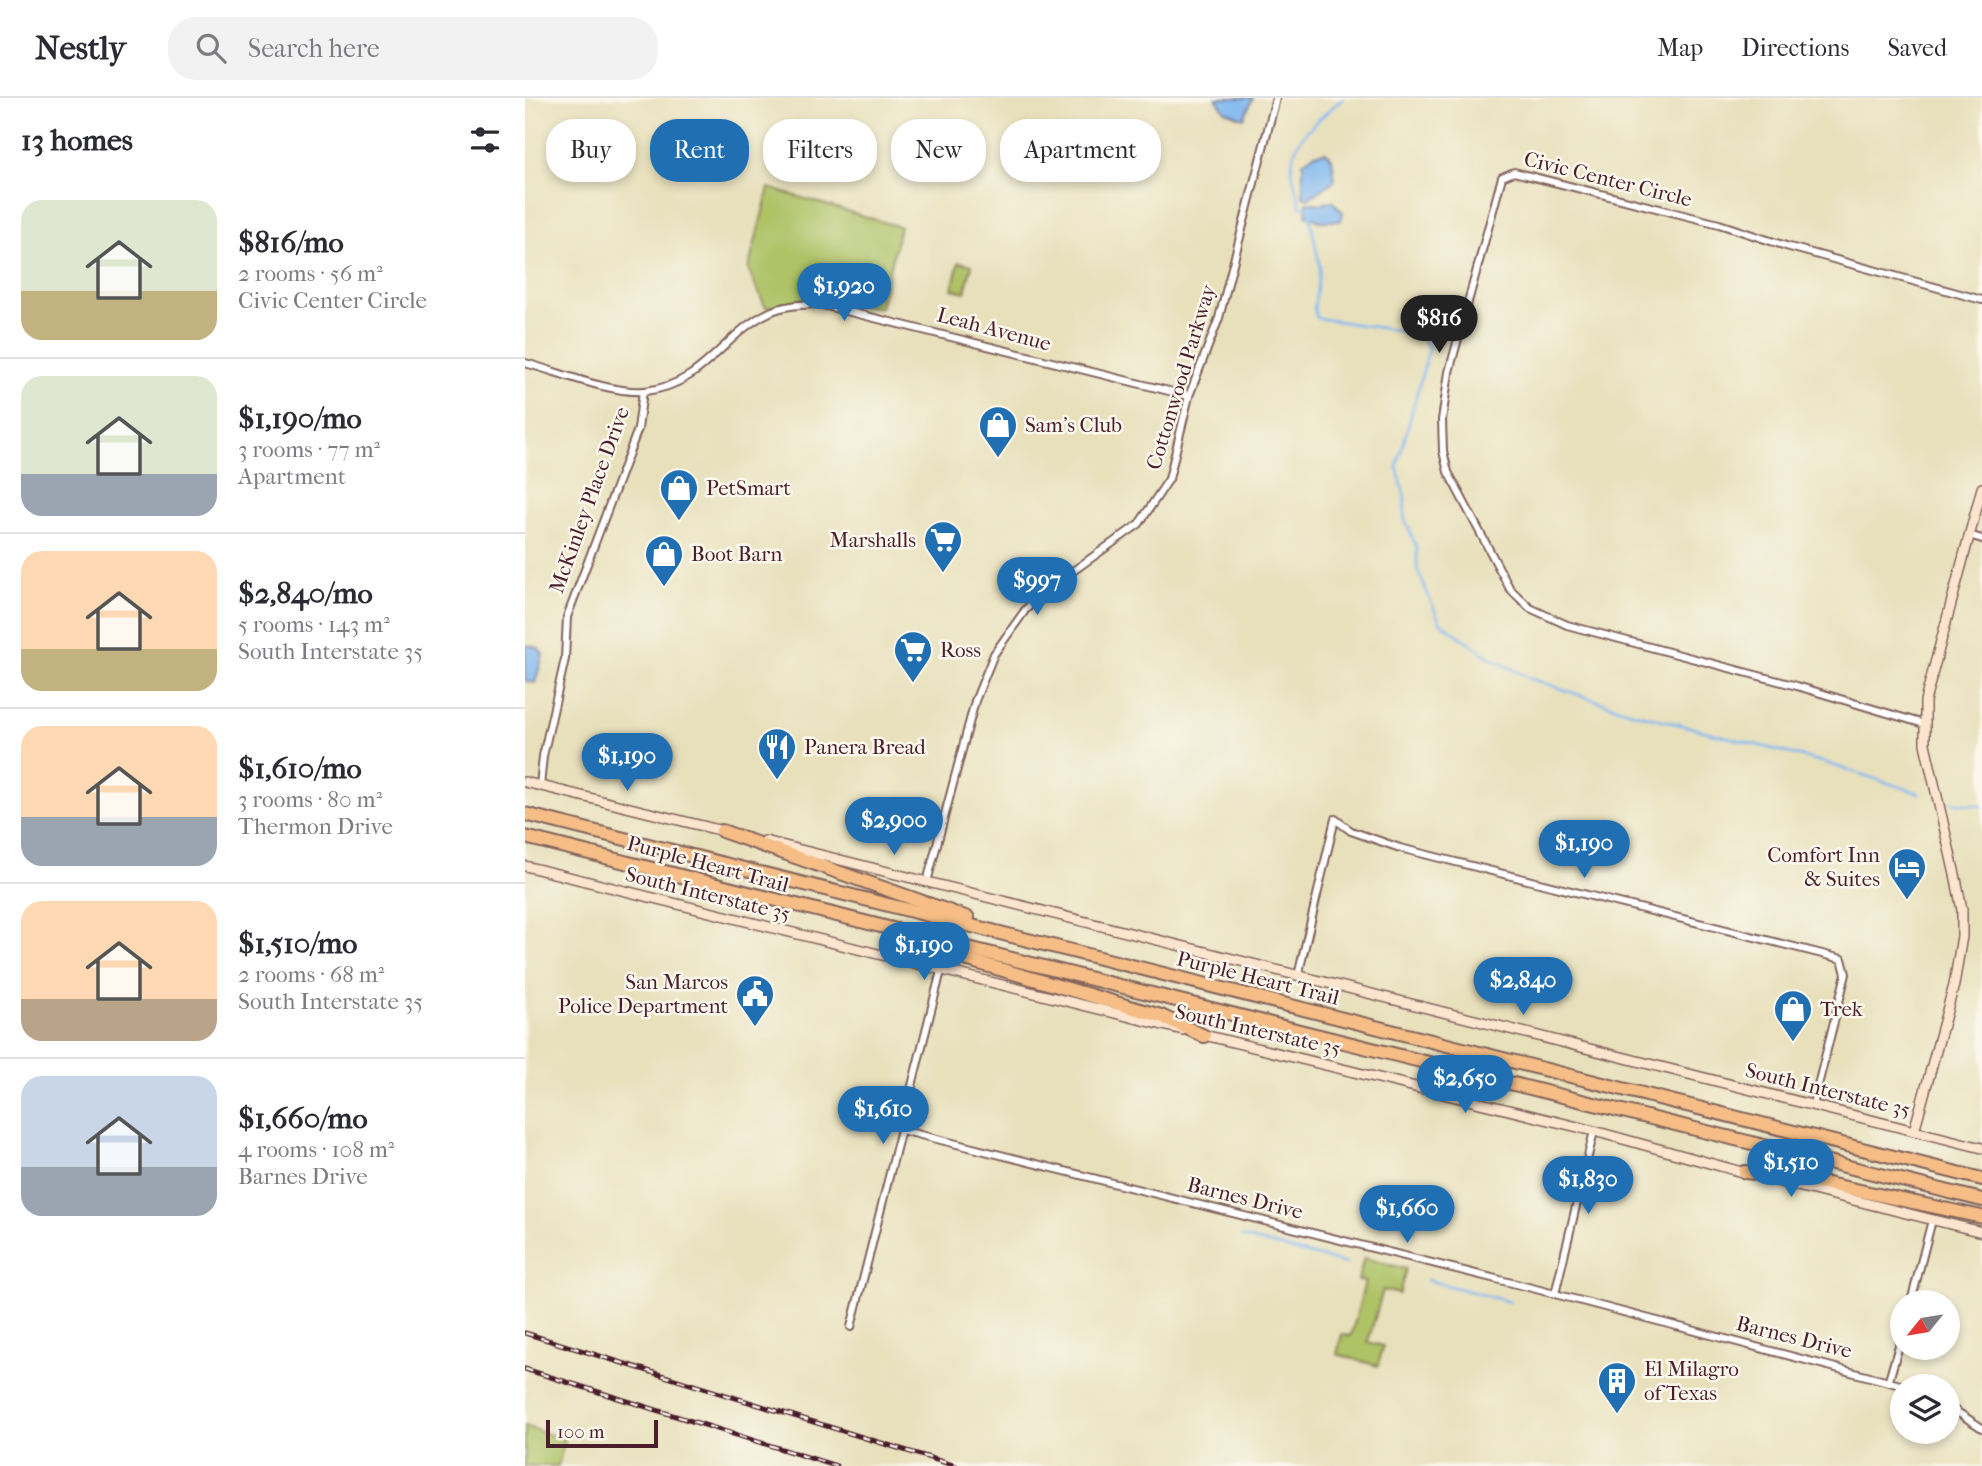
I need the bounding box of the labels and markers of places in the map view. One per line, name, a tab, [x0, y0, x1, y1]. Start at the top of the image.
pin: $1,920	[787, 264, 901, 323]
pin: $816	[1398, 296, 1480, 355]
shop icon: Sam's Club	[977, 404, 1019, 459]
place label: Sam's Club	[1025, 413, 1122, 437]
shop icon: PetSmart	[658, 467, 700, 522]
place label: PetSmart	[706, 476, 791, 500]
supermarket icon: Marshalls	[922, 519, 964, 574]
place label: Marshalls	[830, 528, 916, 552]
shop icon: Boot Barn	[643, 533, 685, 588]
place label: Boot Barn	[691, 542, 782, 566]
pin: $997	[996, 558, 1078, 617]
supermarket icon: Ross	[892, 629, 934, 684]
place label: Ross	[940, 638, 981, 662]
restaurant icon: Panera Bread	[756, 726, 798, 781]
pin: $1,190	[570, 734, 684, 793]
place label: Panera Bread	[804, 735, 926, 759]
pin: $2,900	[837, 798, 951, 857]
pin: $1,190	[1527, 820, 1641, 880]
place label: Comfort Inn & Suites	[1767, 843, 1880, 891]
hotel icon: Comfort Inn & Suites	[1886, 846, 1928, 901]
pin: $1,190	[867, 922, 981, 982]
pin: $2,840	[1466, 958, 1580, 1017]
place label: San Marcos Police Department	[558, 970, 728, 1018]
public building icon: San Marcos Police Department	[734, 973, 776, 1028]
shop icon: Trek	[1772, 988, 1814, 1043]
place label: Trek	[1820, 997, 1863, 1021]
pin: $2,650	[1408, 1056, 1522, 1115]
pin: $1,610	[826, 1086, 940, 1146]
pin: $1,510	[1734, 1140, 1848, 1199]
pin: $1,830	[1531, 1156, 1645, 1216]
pin: $1,660	[1350, 1186, 1464, 1245]
place label: El Milagro of Texas	[1644, 1357, 1739, 1405]
building icon: El Milagro of Texas	[1596, 1360, 1638, 1415]

